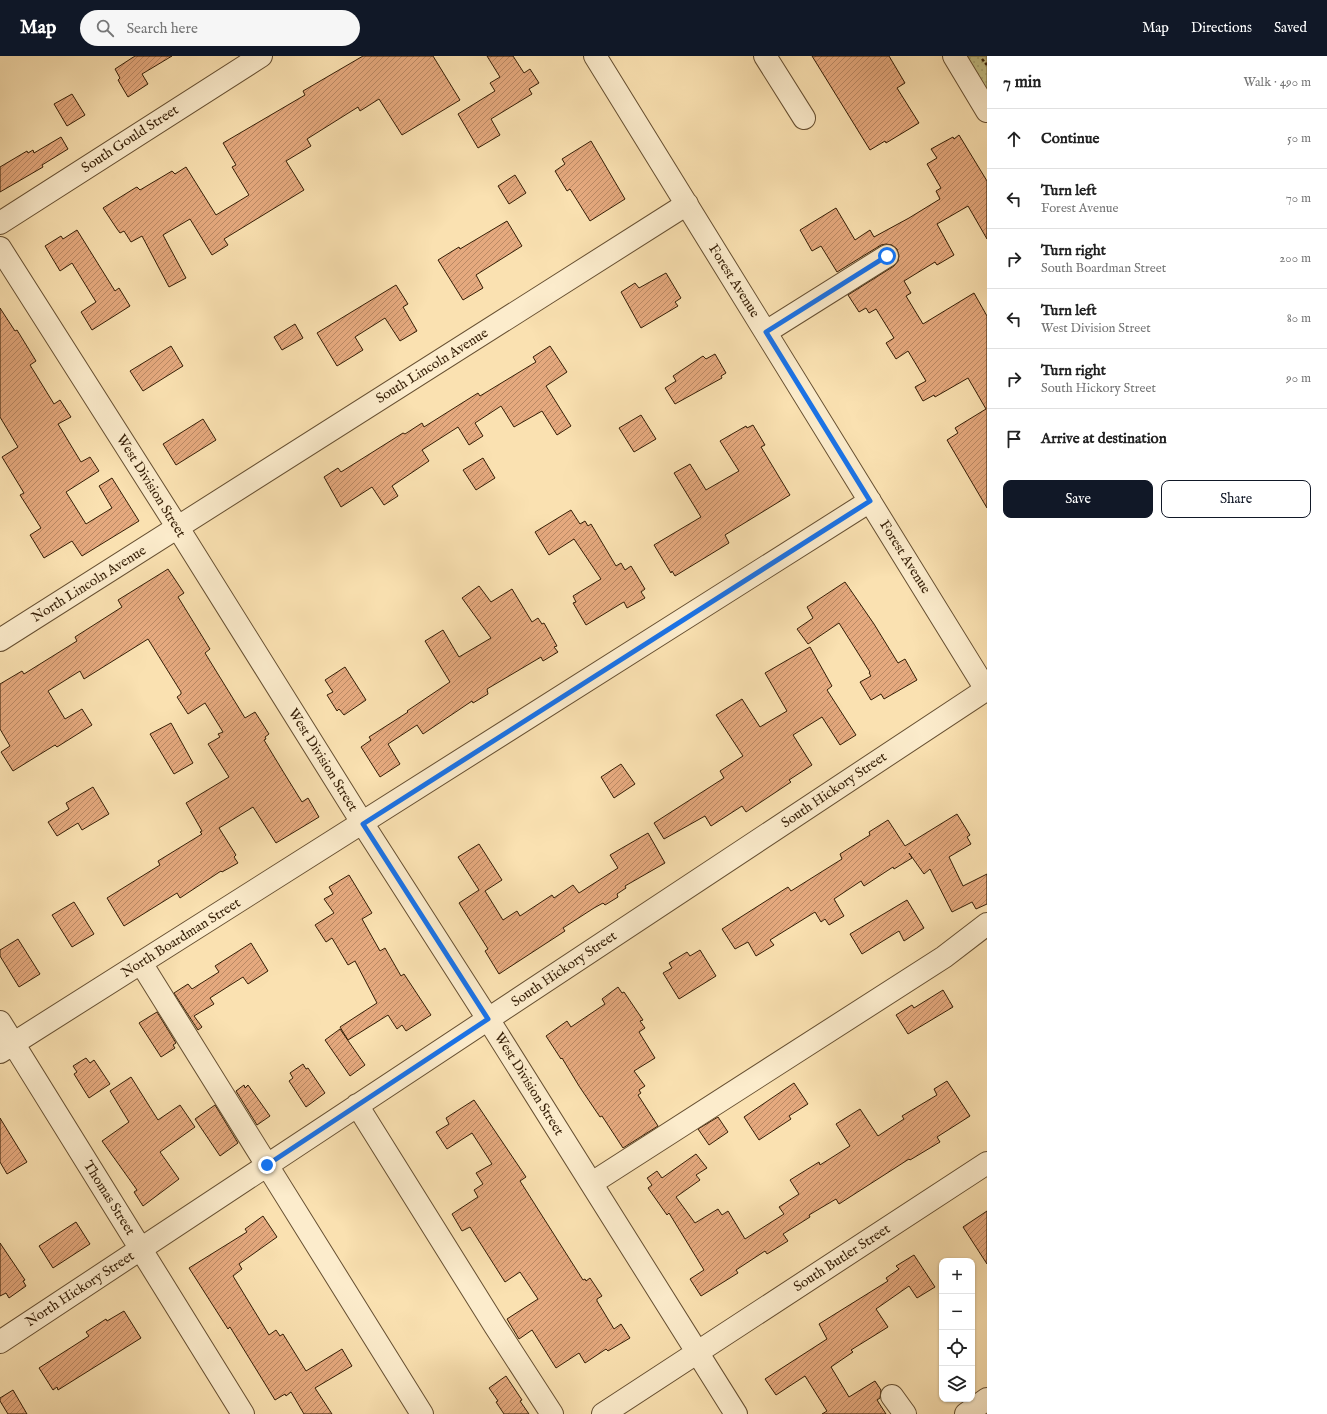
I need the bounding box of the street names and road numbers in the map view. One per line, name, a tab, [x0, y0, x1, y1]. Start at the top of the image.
street label: South Gould Street	[78, 101, 182, 177]
street label: Forest Avenue	[704, 241, 764, 322]
street label: South Lincoln Avenue	[373, 324, 492, 408]
street label: West Division Street	[112, 431, 190, 541]
street label: Forest Avenue	[875, 517, 935, 598]
street label: North Lincoln Avenue	[28, 541, 150, 626]
street label: West Division Street	[284, 705, 362, 815]
street label: South Hickory Street	[778, 748, 890, 832]
street label: North Boardman Street	[118, 894, 244, 982]
street label: South Hickory Street	[508, 927, 620, 1011]
street label: West Division Street	[490, 1029, 568, 1139]
street label: Thomas Street	[79, 1157, 139, 1239]
street label: South Butler Street	[790, 1220, 894, 1296]
street label: North Hickory Street	[22, 1247, 138, 1331]

